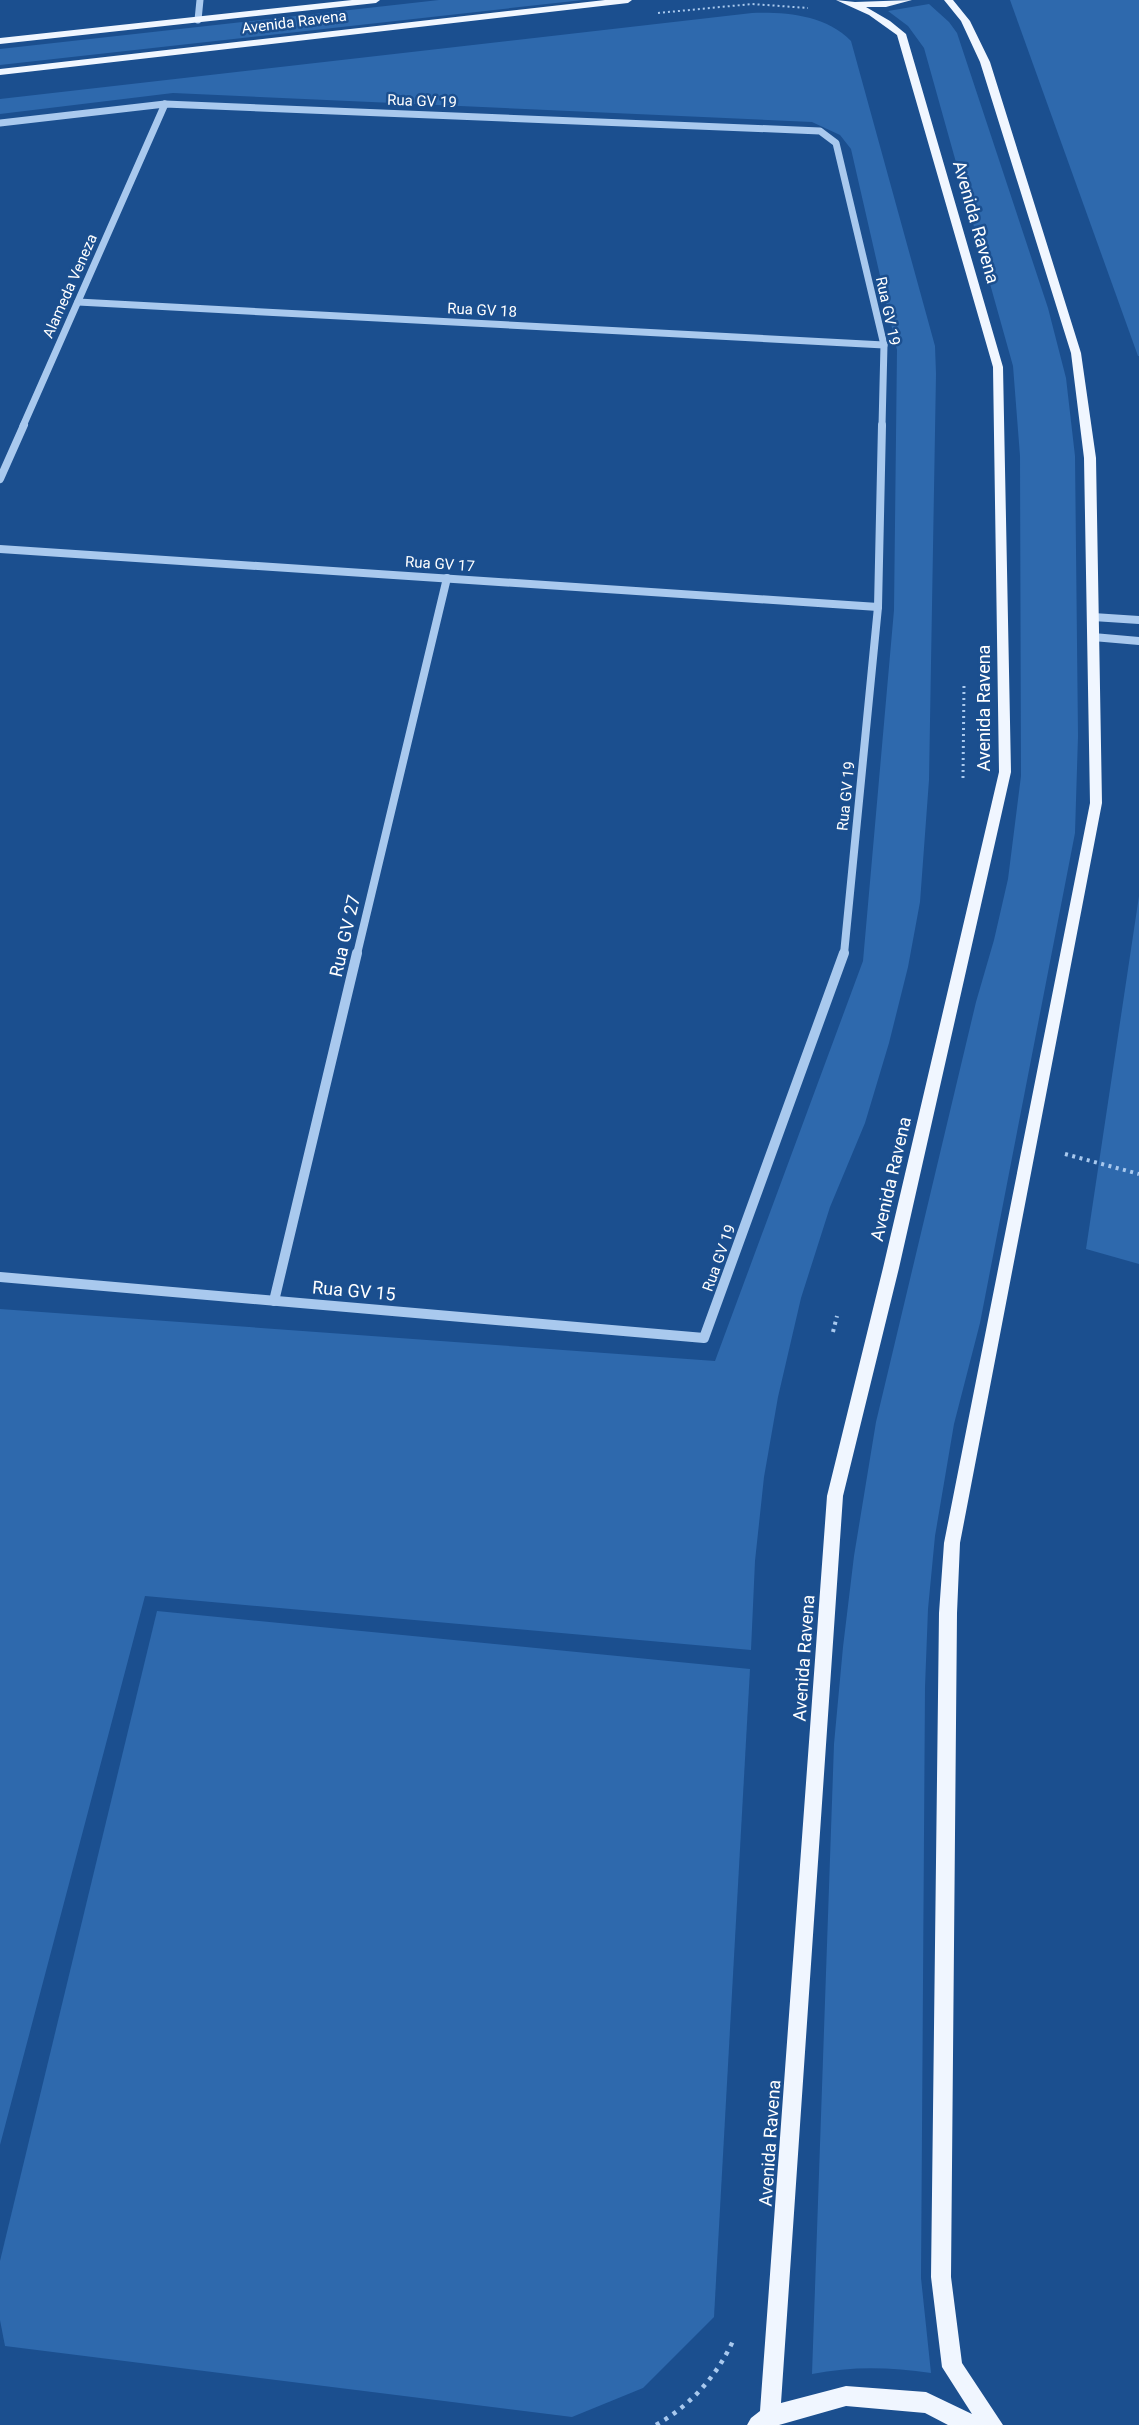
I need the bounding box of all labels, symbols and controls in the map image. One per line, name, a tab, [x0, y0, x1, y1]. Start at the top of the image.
street label: Avenida Ravena	[240, 7, 348, 37]
street label: Rua GV 19	[387, 91, 457, 111]
street label: Avenida Ravena	[949, 158, 1004, 286]
street label: Alameda Veneza	[39, 231, 101, 341]
street label: Rua GV 19	[872, 275, 904, 347]
street label: Rua GV 18	[447, 299, 517, 321]
street label: Rua GV 17	[405, 553, 475, 575]
street label: Avenida Ravena	[973, 645, 994, 771]
street label: Rua GV 19	[833, 760, 859, 832]
street label: Rua GV 27	[325, 893, 364, 979]
street label: Avenida Ravena	[866, 1115, 915, 1243]
street label: Rua GV 19	[699, 1222, 739, 1294]
street label: Rua GV 15	[311, 1276, 397, 1305]
street label: Avenida Ravena	[789, 1594, 818, 1722]
street label: Avenida Ravena	[755, 2079, 784, 2207]

